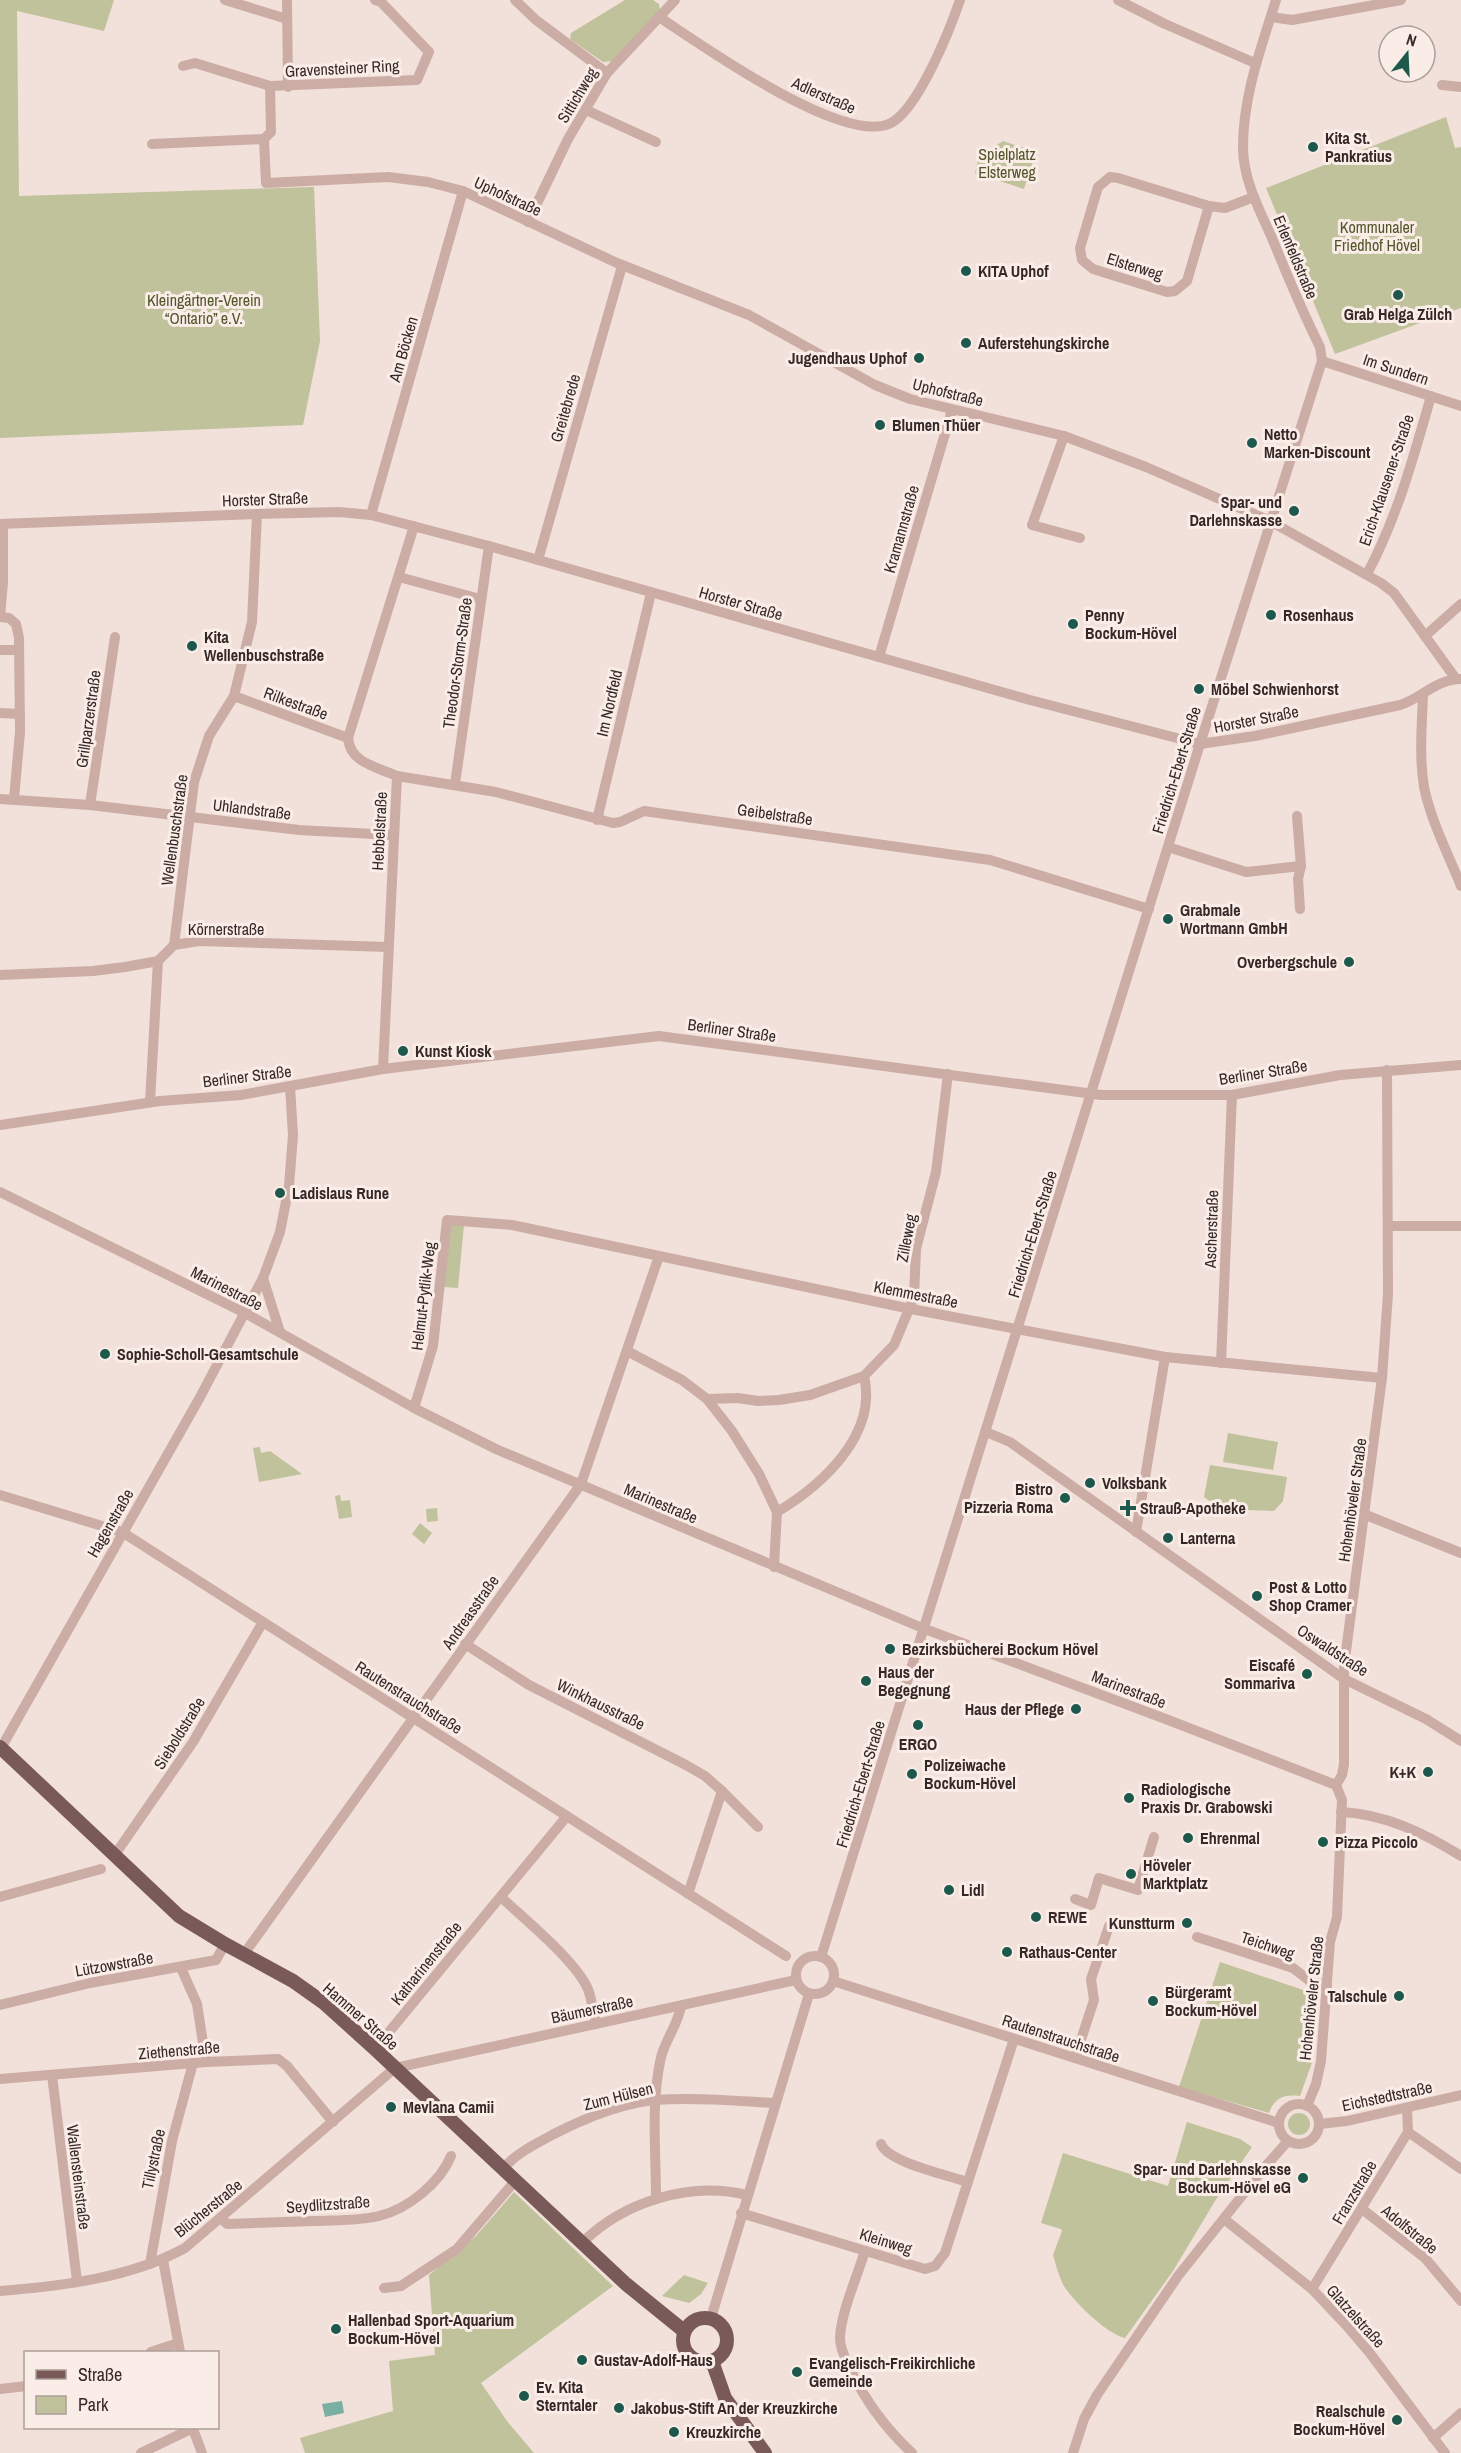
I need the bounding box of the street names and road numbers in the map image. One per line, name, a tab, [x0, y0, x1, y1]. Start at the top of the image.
street label: Gravensteiner Ring	[284, 54, 400, 82]
street label: Sittichweg	[552, 62, 603, 127]
street label: Adlerstraße	[788, 71, 859, 119]
street label: Uphofstraße	[471, 171, 545, 221]
street label: Erlenfeldstraße	[1268, 212, 1324, 302]
street label: Elsterweg	[1104, 247, 1166, 285]
street label: Am Böcken	[383, 314, 423, 385]
street label: Im Sundern	[1360, 348, 1432, 390]
street label: Greitebrede	[545, 371, 585, 445]
street label: Uphofstraße	[910, 373, 986, 411]
street label: Erich-Klausener-Straße	[1353, 411, 1419, 549]
street label: Kramannstraße	[878, 483, 924, 575]
street label: Horster Straße	[222, 487, 308, 511]
street label: Horster Straße	[697, 581, 785, 625]
street label: Theodor-Storm-Straße	[437, 596, 477, 730]
street label: Im Nordfeld	[591, 667, 627, 739]
street label: Grillparzerstraße	[70, 669, 106, 769]
street label: Rilkestraße	[261, 681, 331, 725]
street label: Horster Straße	[1212, 700, 1300, 738]
street label: Friedrich-Ebert-Straße	[1146, 704, 1206, 836]
street label: Wellenbuschstraße	[155, 773, 193, 887]
street label: Hebbelstraße	[366, 791, 392, 871]
street label: Uhlandstraße	[212, 793, 292, 825]
street label: Geibelstraße	[736, 798, 814, 830]
street label: Körnerstraße	[188, 918, 264, 940]
street label: Berliner Straße	[686, 1013, 778, 1047]
street label: Berliner Straße	[1217, 1054, 1309, 1090]
street label: Berliner Straße	[202, 1060, 292, 1092]
street label: Friedrich-Ebert-Straße	[1002, 1168, 1062, 1300]
street label: Ascherstraße	[1199, 1190, 1223, 1269]
street label: Zilleweg	[891, 1211, 922, 1264]
street label: Helmut-Pytlik-Weg	[405, 1240, 441, 1351]
street label: Marinestraße	[187, 1260, 267, 1316]
street label: Klemmestraße	[872, 1275, 960, 1313]
street label: Hohenhöveler Straße	[1332, 1437, 1372, 1563]
street label: Marinestraße	[621, 1478, 701, 1528]
street label: Hagenstraße	[82, 1485, 138, 1561]
street label: Andreasstraße	[436, 1570, 504, 1654]
street label: Oswaldstraße	[1293, 1619, 1373, 1681]
street label: Rautenstrauchstraße	[351, 1655, 467, 1739]
street label: Marinestraße	[1089, 1665, 1169, 1713]
street label: Winkhausstraße	[553, 1673, 649, 1735]
street label: Sieboldstraße	[148, 1693, 210, 1773]
street label: Friedrich-Ebert-Straße	[830, 1718, 890, 1850]
street label: Katharinenstraße	[386, 1917, 466, 2009]
street label: Teichweg	[1238, 1926, 1298, 1965]
street label: Hohenhöveler Straße	[1294, 1935, 1328, 2061]
street label: Lützowstraße	[73, 1946, 155, 1982]
street label: Hammer Straße	[319, 1977, 403, 2055]
street label: Bäumerstraße	[549, 1990, 635, 2028]
street label: Rautenstrauchstraße	[999, 2009, 1123, 2067]
street label: Ziethenstraße	[137, 2035, 221, 2065]
street label: Eichstedtstraße	[1340, 2076, 1434, 2116]
street label: Zum Hülsen	[581, 2077, 655, 2115]
street label: Wallensteinstraße	[62, 2123, 96, 2231]
street label: Tillystraße	[136, 2127, 170, 2191]
street label: Franzstraße	[1326, 2156, 1382, 2228]
street label: Blücherstraße	[169, 2174, 247, 2242]
street label: Seydlitzstraße	[285, 2190, 371, 2218]
street label: Adolfstraße	[1376, 2199, 1443, 2259]
street label: Kleinweg	[857, 2223, 916, 2260]
street label: Glatzelstraße	[1322, 2280, 1390, 2352]

